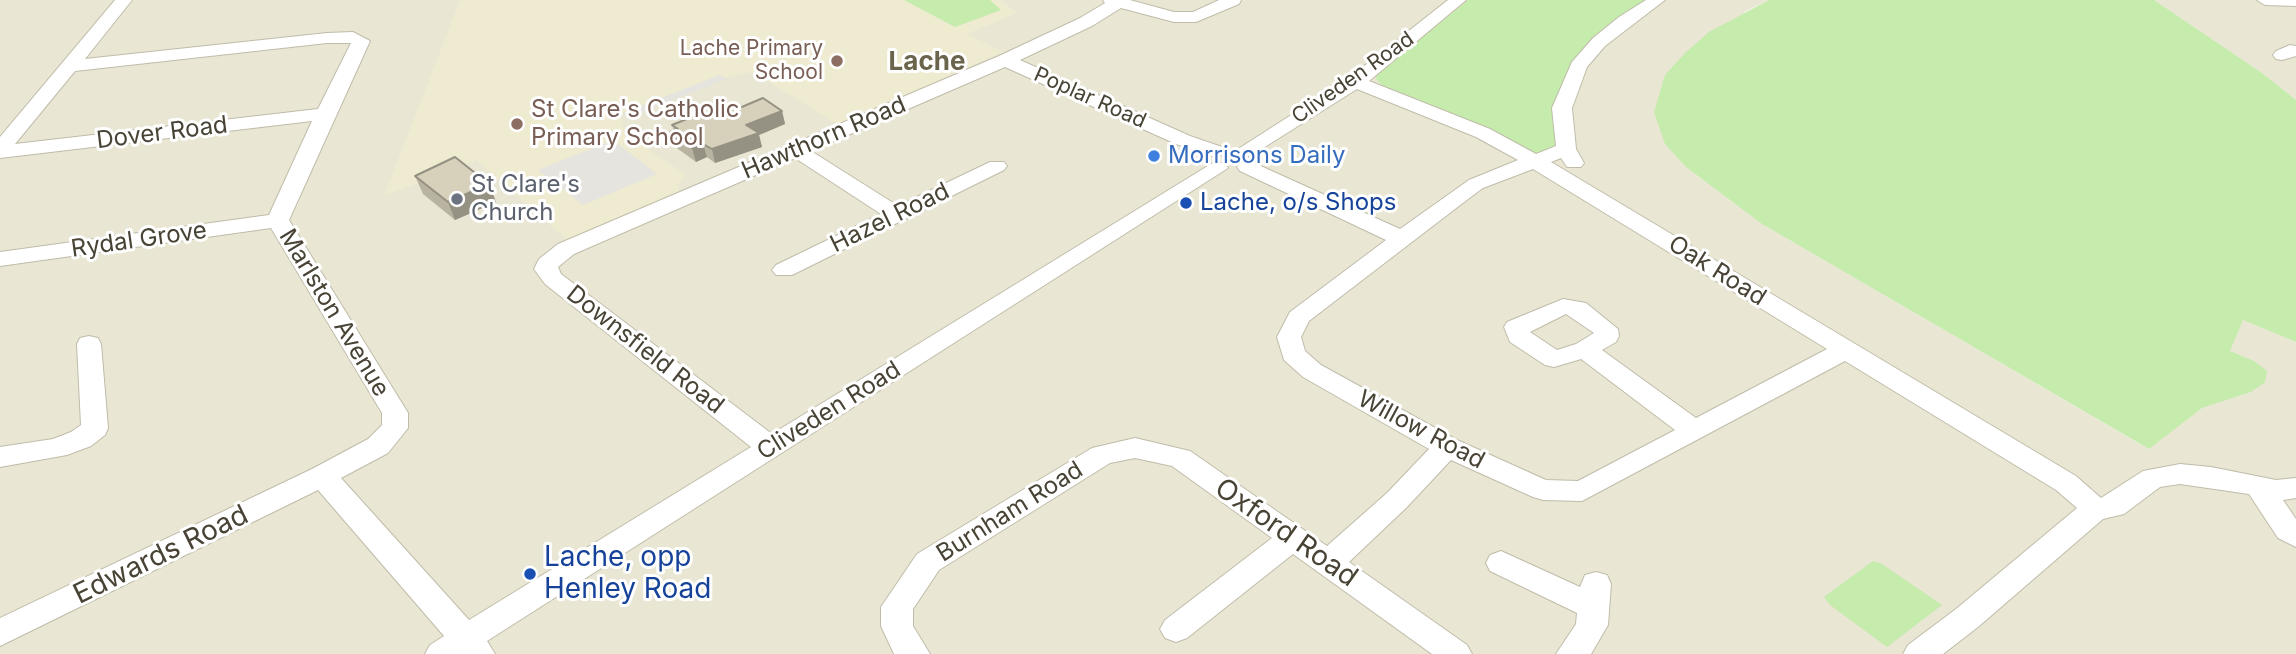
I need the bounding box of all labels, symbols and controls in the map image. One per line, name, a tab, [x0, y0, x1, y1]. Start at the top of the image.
street label: Cliveden Road	[1287, 27, 1419, 129]
place label: Lache Primary School	[680, 36, 823, 86]
district label: Lache	[889, 46, 965, 78]
marker: Lache Primary School	[829, 53, 845, 69]
street label: Poplar Road	[1030, 62, 1150, 134]
street label: Hawthorn Road	[738, 90, 910, 186]
place label: St Clare's Catholic Primary School	[531, 96, 739, 152]
street label: Dover Road	[95, 111, 229, 155]
marker: St Clare's Catholic Primary School	[509, 116, 525, 132]
place label: Morrisons Daily	[1168, 142, 1345, 170]
marker: Morrisons Daily	[1146, 148, 1162, 164]
place label: St Clare's Church	[471, 171, 580, 227]
street label: Hazel Road	[826, 177, 954, 259]
place label: Lache, o/s Shops	[1200, 189, 1396, 217]
marker: St Clare's Church	[449, 191, 465, 207]
marker: Lache, o/s Shops	[1178, 195, 1194, 211]
street label: Rydal Grove	[69, 216, 209, 264]
street label: Marlston Avenue	[273, 224, 395, 402]
street label: Oak Road	[1663, 230, 1771, 312]
street label: Downsfield Road	[561, 280, 729, 420]
street label: Cliveden Road	[752, 355, 906, 467]
street label: Willow Road	[1353, 385, 1489, 475]
street label: Burnham Road	[932, 456, 1088, 568]
street label: Oxford Road	[1208, 472, 1364, 594]
street label: Edwards Road	[68, 498, 254, 612]
place label: Lache, opp Henley Road	[544, 541, 711, 607]
marker: Lache, opp Henley Road	[522, 566, 538, 582]

